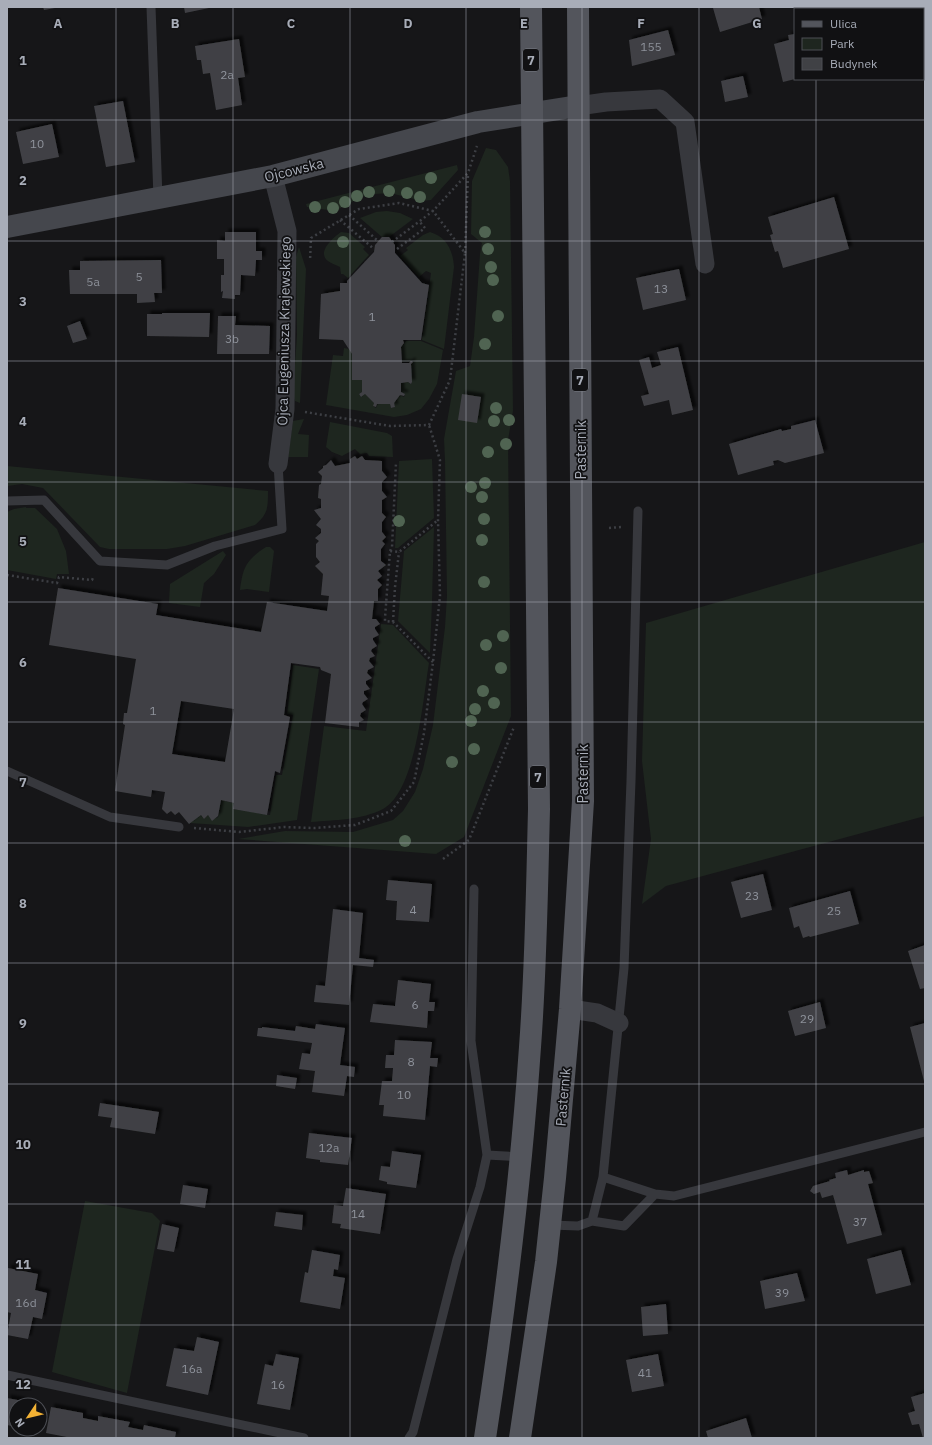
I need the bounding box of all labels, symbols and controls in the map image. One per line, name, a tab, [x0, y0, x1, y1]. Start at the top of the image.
legend	[794, 8, 924, 80]
text: A	[54, 15, 63, 32]
text: B	[171, 15, 180, 32]
text: C	[287, 15, 296, 32]
text: D	[403, 15, 413, 32]
text: E	[520, 15, 528, 32]
text: F	[637, 15, 645, 32]
text: G	[752, 15, 762, 32]
text: Ulica	[830, 16, 857, 31]
text: Park	[830, 36, 855, 51]
house number: 155	[640, 39, 662, 54]
road number: 7	[523, 49, 539, 71]
text: 1	[19, 52, 27, 69]
text: Budynek	[830, 56, 878, 71]
house number: 2a	[220, 67, 234, 82]
house number: 10	[30, 136, 44, 151]
street label: Ojcowska	[262, 154, 326, 186]
text: 2	[19, 172, 27, 189]
street label: Ojca Eugeniusza Krajewskiego	[273, 236, 295, 426]
house number: 5	[135, 269, 143, 284]
house number: 5a	[86, 274, 100, 289]
house number: 13	[654, 281, 668, 296]
text: 3	[19, 293, 27, 310]
house number: 1	[368, 309, 376, 324]
house number: 3b	[225, 331, 239, 346]
road number: 7	[572, 369, 588, 391]
text: 4	[19, 413, 27, 430]
street label: Pasternik	[572, 420, 590, 480]
text: 5	[19, 533, 27, 550]
text: 6	[19, 654, 27, 671]
house number: 1	[149, 703, 157, 718]
street label: Pasternik	[574, 744, 592, 804]
road number: 7	[530, 766, 546, 788]
text: 7	[19, 774, 27, 791]
house number: 23	[745, 888, 759, 903]
text: 8	[19, 895, 27, 912]
house number: 4	[409, 902, 417, 917]
house number: 25	[827, 903, 841, 918]
house number: 6	[411, 997, 419, 1012]
house number: 29	[800, 1011, 814, 1026]
text: 9	[19, 1015, 27, 1032]
house number: 8	[407, 1054, 415, 1069]
street label: Pasternik	[551, 1066, 575, 1127]
house number: 10	[397, 1087, 411, 1102]
text: 10	[15, 1136, 31, 1153]
house number: 12a	[319, 1140, 340, 1155]
house number: 14	[351, 1206, 365, 1221]
house number: 37	[853, 1214, 867, 1229]
text: 11	[15, 1256, 31, 1273]
house number: 39	[775, 1285, 789, 1300]
house number: 16d	[15, 1295, 37, 1310]
house number: 16a	[182, 1361, 203, 1376]
house number: 41	[638, 1365, 652, 1380]
text: 12	[15, 1376, 31, 1393]
house number: 16	[271, 1377, 285, 1392]
north arrow	[8, 1397, 48, 1437]
text: N	[12, 1415, 28, 1430]

